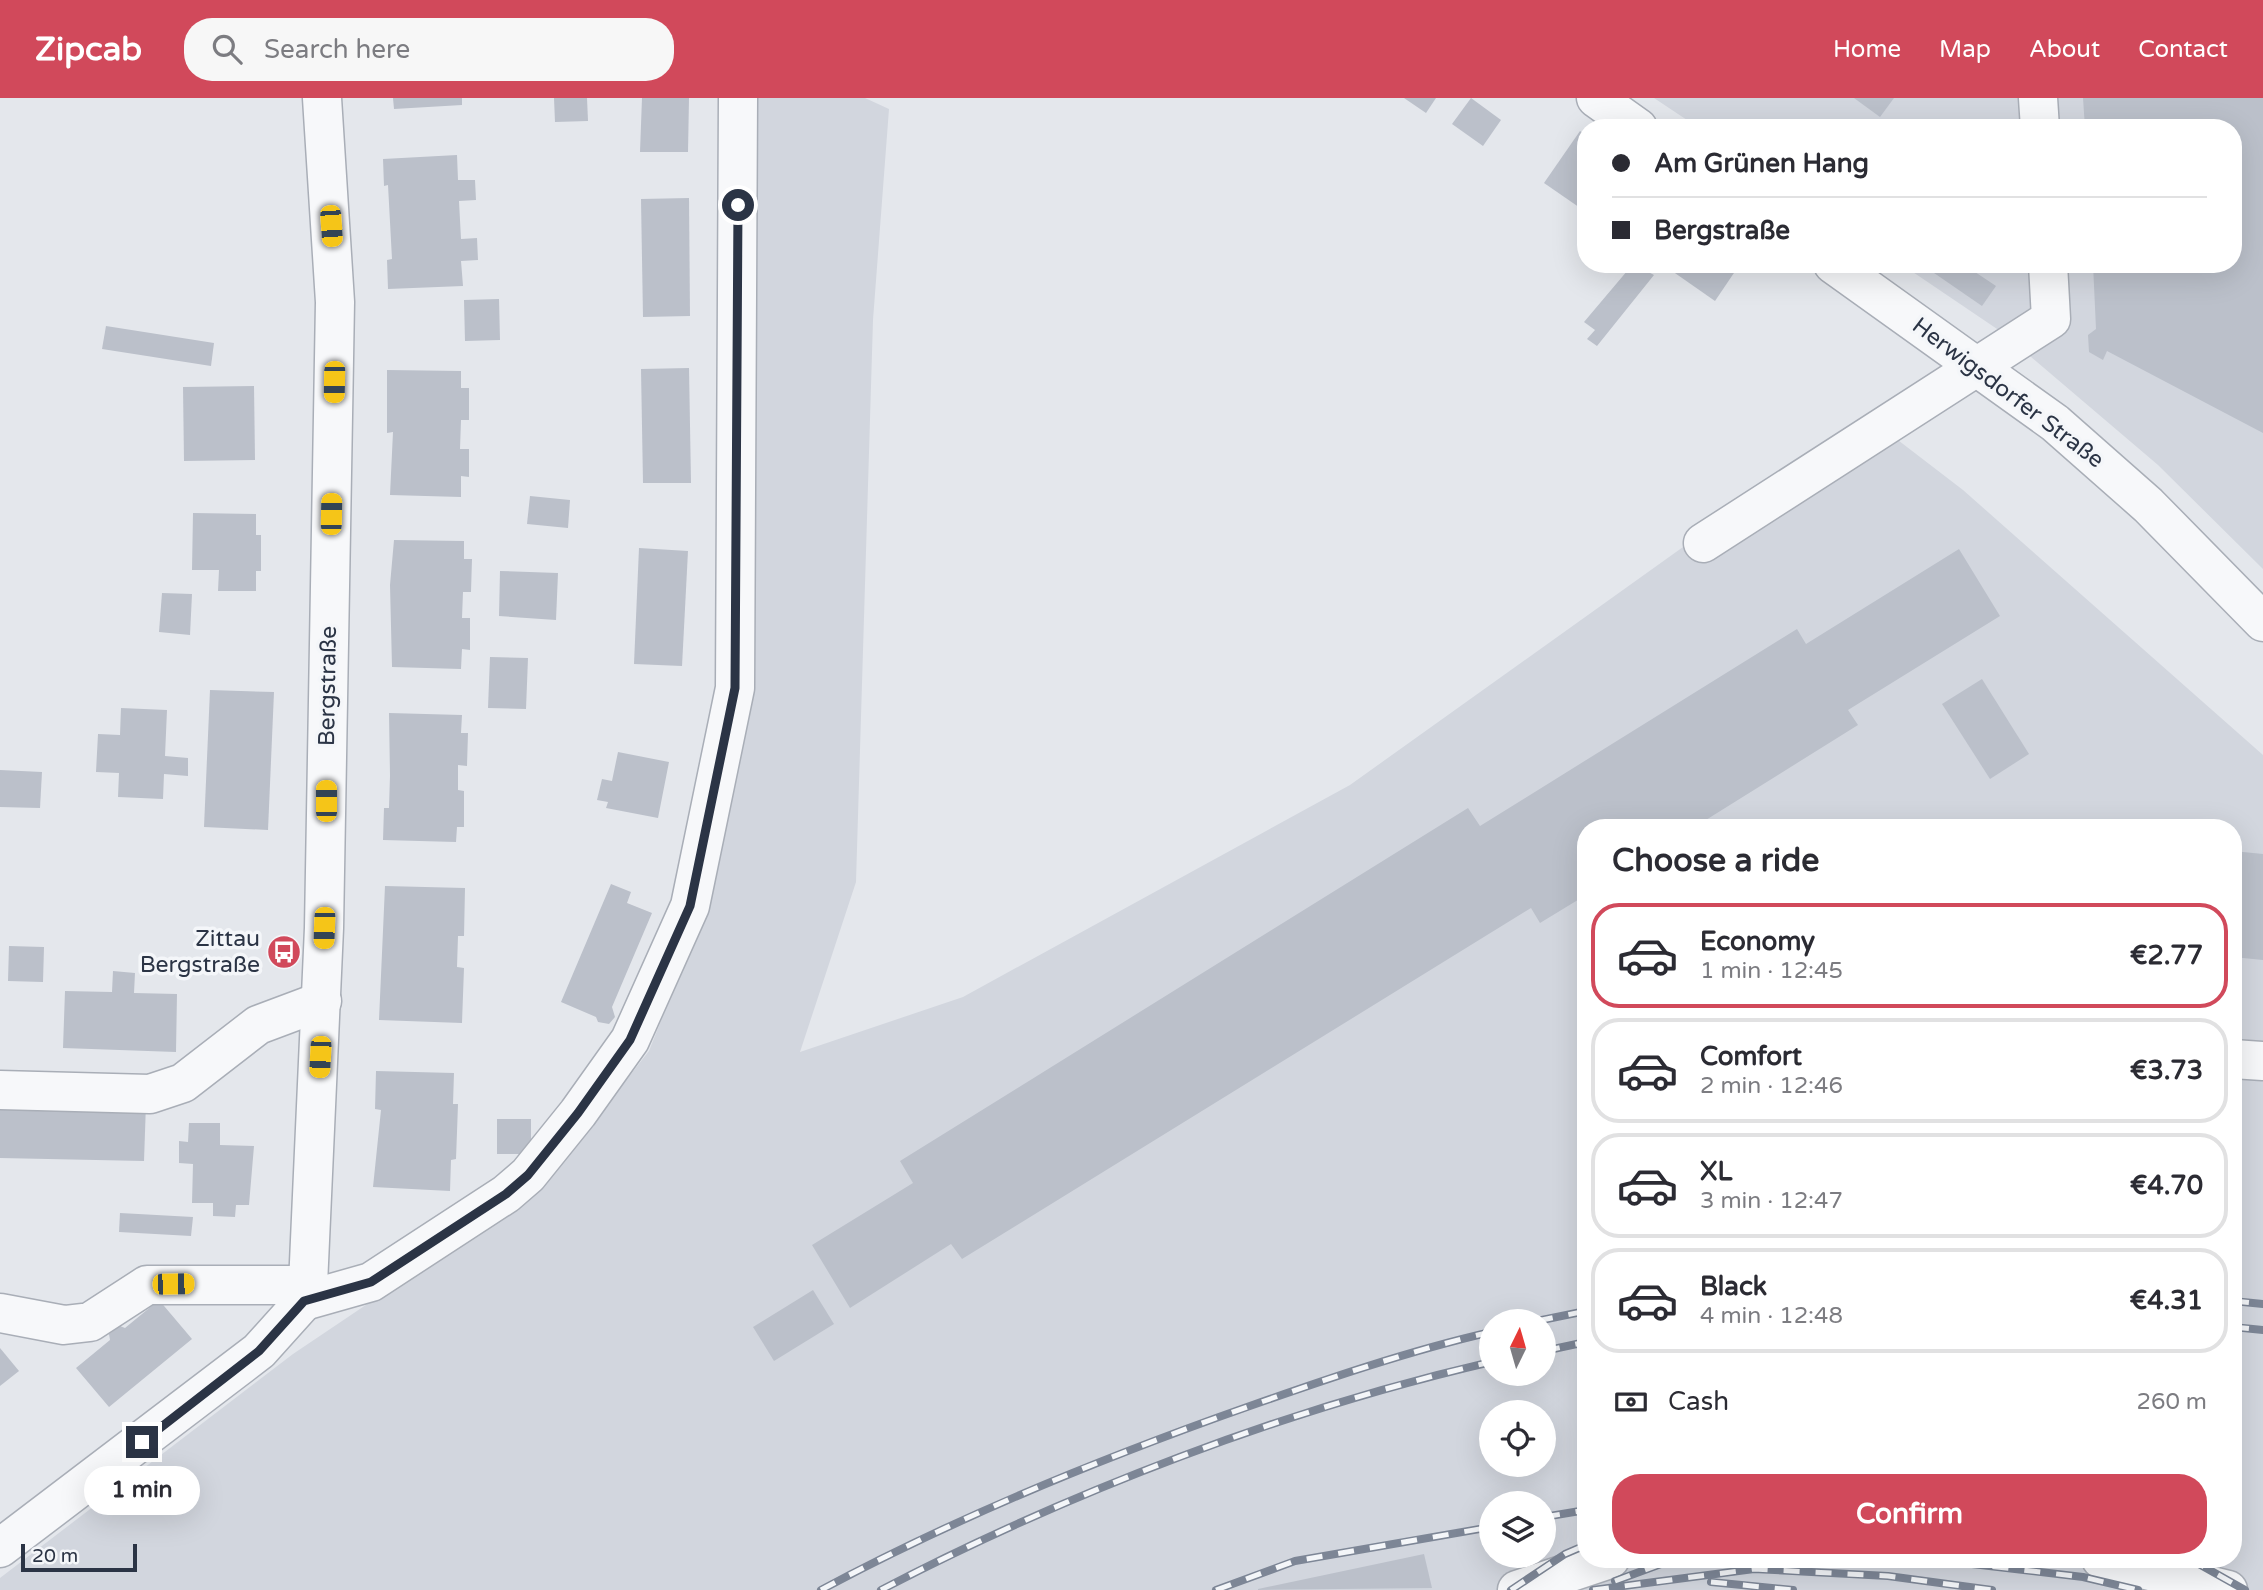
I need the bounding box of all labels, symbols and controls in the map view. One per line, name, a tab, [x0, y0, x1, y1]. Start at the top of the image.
search box	[184, 18, 674, 81]
text: Zipcab	[35, 30, 142, 69]
icon: search	[208, 30, 246, 68]
text: Search here	[264, 34, 410, 65]
text: Home	[1833, 35, 1901, 64]
text: Map	[1939, 35, 1991, 64]
text: About	[2029, 35, 2100, 64]
text: Contact	[2138, 35, 2228, 64]
text: Am Grünen Hang	[1654, 148, 1869, 179]
route start	[722, 189, 754, 221]
car	[320, 204, 343, 248]
text: Bergstraße	[1654, 215, 1790, 246]
street label: Herwigsdorfer Straße	[1907, 312, 2109, 474]
car	[324, 361, 345, 403]
car	[321, 493, 342, 535]
street label: Bergstraße	[313, 626, 343, 746]
car	[316, 780, 337, 822]
text: Choose a ride	[1612, 842, 1819, 880]
car	[313, 907, 336, 949]
icon: car	[1616, 924, 1679, 987]
place label: Zittau Bergstraße	[140, 925, 260, 979]
text: Economy	[1700, 926, 1815, 957]
bus stop icon: Zittau Bergstraße	[265, 933, 303, 971]
text: €2.77	[2130, 940, 2203, 971]
text: 1 min · 12:45	[1700, 957, 1843, 985]
car	[309, 1035, 332, 1079]
icon: car	[1616, 1039, 1679, 1102]
text: Comfort	[1700, 1041, 1802, 1072]
text: €3.73	[2130, 1055, 2203, 1086]
text: 2 min · 12:46	[1700, 1072, 1843, 1100]
icon: car	[1616, 1154, 1679, 1217]
text: XL	[1700, 1156, 1732, 1187]
text: €4.70	[2130, 1170, 2203, 1201]
text: 3 min · 12:47	[1700, 1187, 1843, 1215]
icon: car	[1616, 1269, 1679, 1332]
text: Black	[1700, 1271, 1767, 1302]
car	[152, 1273, 195, 1295]
text: €4.31	[2130, 1285, 2203, 1316]
text: 4 min · 12:48	[1700, 1302, 1843, 1330]
north arrow	[1479, 1309, 1556, 1386]
map controls	[1479, 1309, 1556, 1568]
icon: cash	[1612, 1383, 1650, 1421]
text: Cash	[1668, 1386, 1729, 1417]
text: 260 m	[2137, 1388, 2207, 1416]
button: locate	[1479, 1400, 1556, 1477]
route end	[126, 1426, 158, 1458]
callout: 1 min	[84, 1466, 200, 1516]
button: Confirm	[1612, 1474, 2207, 1554]
text: 1 min	[111, 1476, 173, 1504]
button: layers	[1479, 1491, 1556, 1568]
scale bar	[21, 1541, 136, 1573]
text: 20 m	[32, 1545, 78, 1567]

